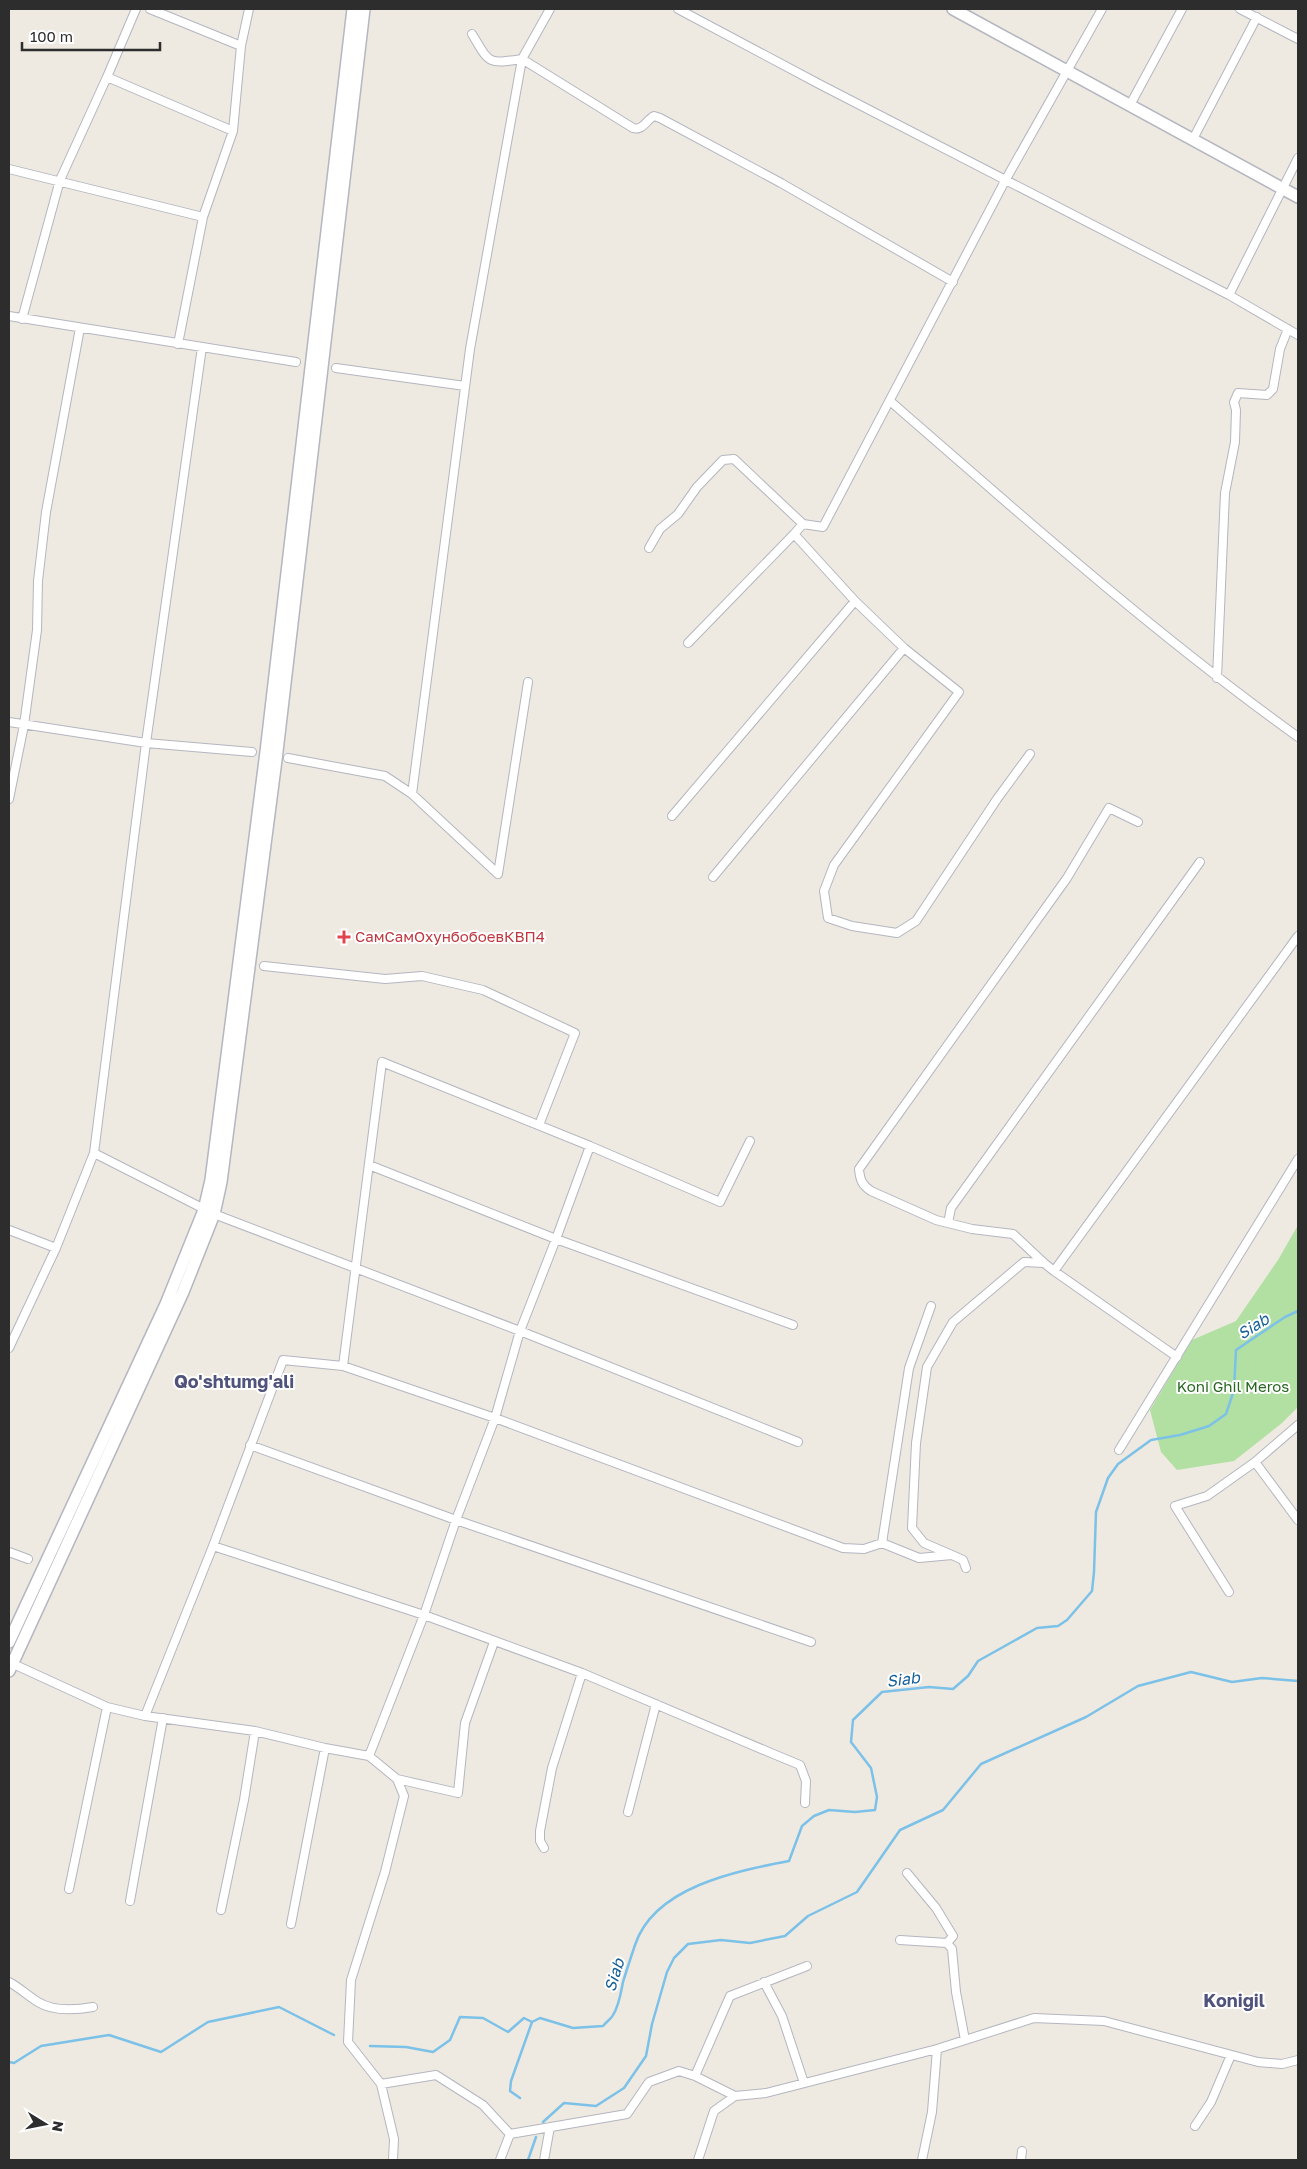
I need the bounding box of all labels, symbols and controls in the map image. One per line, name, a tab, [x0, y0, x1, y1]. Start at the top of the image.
scale bar	[22, 20, 160, 52]
text: 100 m	[30, 27, 73, 45]
place label: СамСамОхунбобоевКВП4	[355, 927, 545, 945]
marker: СамСамОхунбобоевКВП4	[337, 930, 351, 944]
water label: Siab	[1234, 1308, 1273, 1343]
district label: Qo'shtumg'ali	[174, 1370, 294, 1392]
park label: Koni Ghil Meros	[1177, 1377, 1289, 1395]
water label: Siab	[885, 1667, 922, 1691]
water label: Siab	[600, 1955, 629, 1994]
district label: Konigil	[1203, 1989, 1265, 2011]
north arrow	[20, 2099, 70, 2149]
text: N	[49, 2120, 68, 2133]

